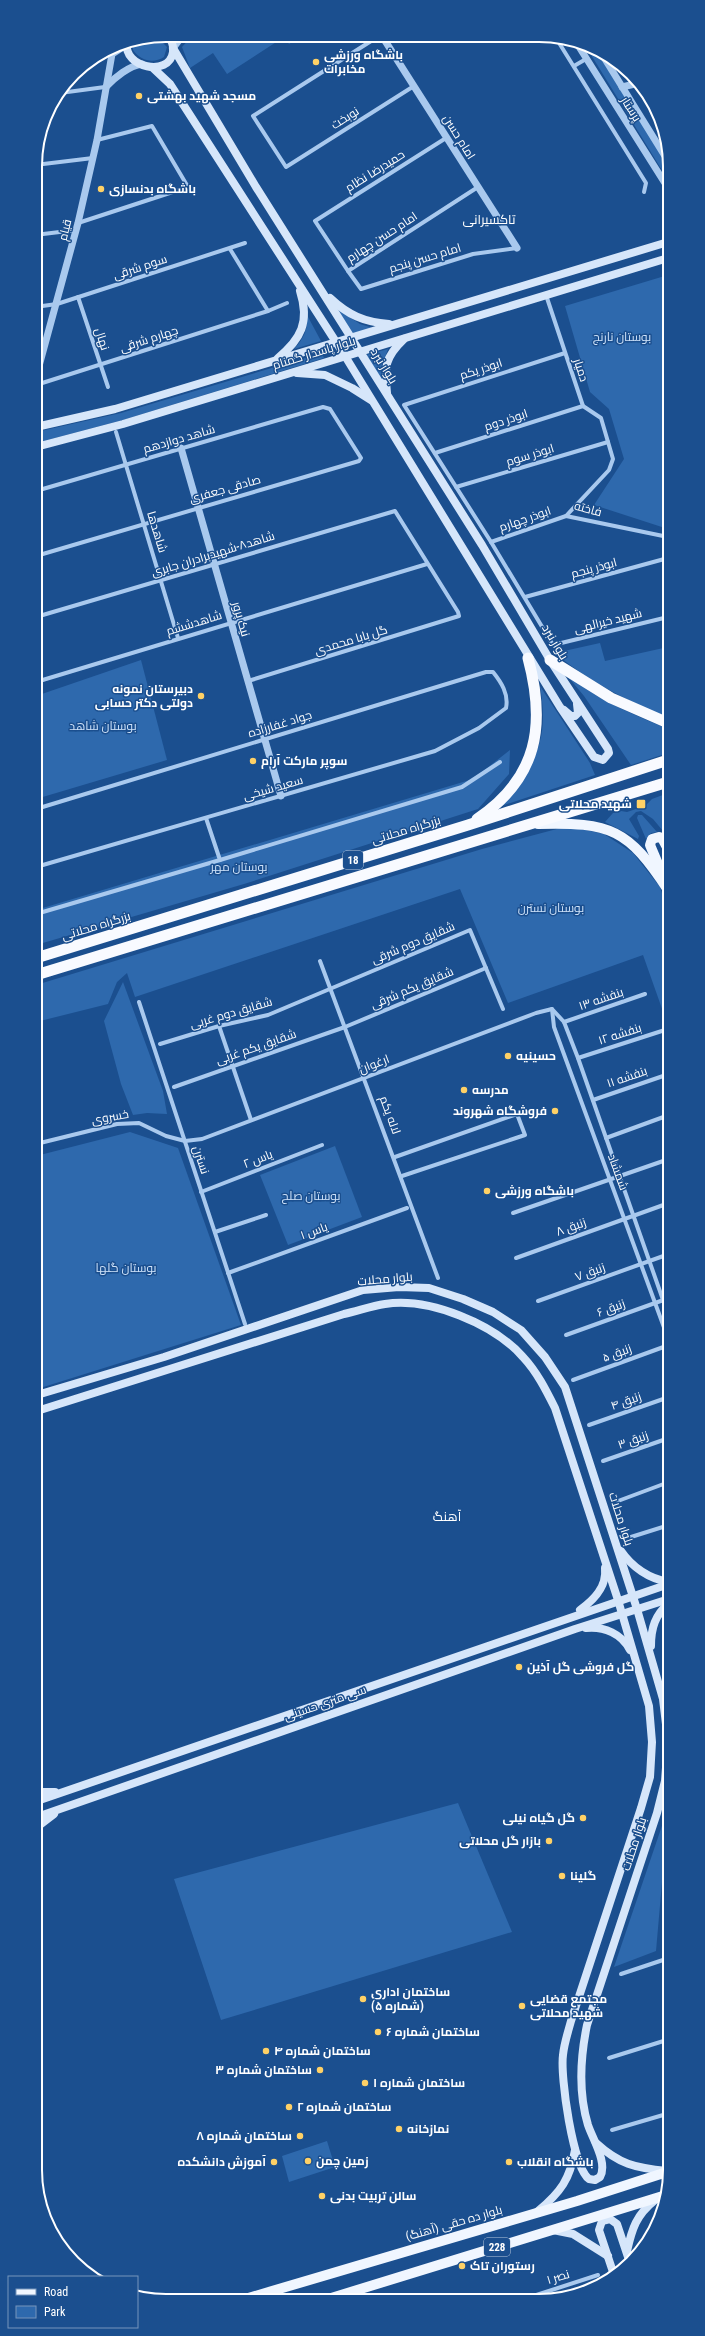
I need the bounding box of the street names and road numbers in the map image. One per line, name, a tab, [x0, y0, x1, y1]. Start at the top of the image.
street label: پرستار	[616, 93, 644, 126]
street label: نوبخت	[328, 104, 362, 132]
street label: امام حسن	[439, 112, 478, 162]
street label: حمیدرضا نظام	[343, 147, 408, 196]
street label: امام حسن چهارم	[344, 209, 421, 267]
street label: قیام	[56, 218, 75, 243]
street label: امام حسن پنجم	[387, 240, 463, 278]
street label: سوم شرقی	[111, 252, 169, 283]
street label: چهارم شرقی	[118, 323, 180, 357]
street label: نهال	[92, 326, 112, 352]
street label: بلوار پاسدار گمنام	[271, 334, 358, 374]
street label: بلوار نبرد	[368, 346, 400, 386]
street label: ابوذر یکم	[458, 356, 504, 383]
street label: دمیار	[570, 356, 591, 384]
street label: ابوذر دوم	[482, 406, 530, 435]
street label: شاهد دوازدهم	[141, 422, 217, 457]
street label: ابوذر سوم	[504, 441, 556, 470]
street label: صادقی جعفری	[188, 472, 262, 506]
street label: فاخته	[573, 499, 603, 519]
street label: ابوذر چهارم	[497, 504, 553, 536]
street label: شاهدها	[144, 510, 170, 554]
street label: شاهد۸-شهیدبرادران جابری	[150, 529, 277, 579]
street label: ابوذر پنجم	[570, 555, 619, 583]
street label: نیک پرور	[227, 599, 253, 639]
street label: شهید خیرالهی	[573, 606, 643, 636]
street label: شاهدششم	[164, 608, 224, 639]
street label: گل بابا محمدی	[313, 622, 389, 658]
street label: بلوار نبرد	[539, 622, 571, 662]
street label: جواد غفارزاده	[246, 708, 314, 740]
street label: سعید شیخی	[241, 773, 305, 803]
street label: بزرگراه محلاتی	[370, 813, 442, 847]
road number: 18	[343, 851, 363, 869]
street label: بزرگراه محلاتی	[60, 909, 132, 943]
street label: شقایق دوم شرقی	[369, 919, 457, 968]
street label: شقایق یکم شرقی	[369, 964, 456, 1013]
street label: بنفشه ۱۳	[577, 985, 625, 1013]
street label: شقایق دوم غربی	[188, 995, 274, 1032]
street label: بنفشه ۱۲	[597, 1020, 643, 1048]
street label: شقایق یکم غربی	[214, 1027, 298, 1068]
street label: ارغوان	[357, 1052, 391, 1076]
street label: بنفشه ۱۱	[605, 1064, 649, 1090]
street label: لاله یکم	[376, 1094, 403, 1136]
street label: خسروی	[90, 1107, 130, 1127]
street label: نسترن	[190, 1144, 212, 1176]
street label: یاس ۲	[241, 1147, 275, 1171]
street label: شمشاد	[605, 1152, 631, 1192]
street label: زنبق ۸	[554, 1215, 588, 1239]
street label: یاس ۱	[299, 1219, 330, 1242]
street label: زنبق ۷	[573, 1260, 607, 1284]
street label: بلوار محلات	[357, 1270, 413, 1288]
street label: زنبق ۶	[595, 1296, 627, 1320]
street label: زنبق ۵	[601, 1341, 633, 1365]
street label: زنبق ۴	[609, 1389, 643, 1413]
street label: زنبق ۳	[616, 1428, 650, 1452]
street label: بلوار محلات	[606, 1490, 636, 1548]
street label: سی متری حسینی	[282, 1682, 368, 1724]
street label: بلوار محلات	[619, 1815, 649, 1873]
street label: بلوار ده حقی (آهنگ)	[404, 2203, 504, 2243]
road number: 228	[484, 2238, 510, 2256]
street label: نصر ۱	[545, 2267, 571, 2287]

